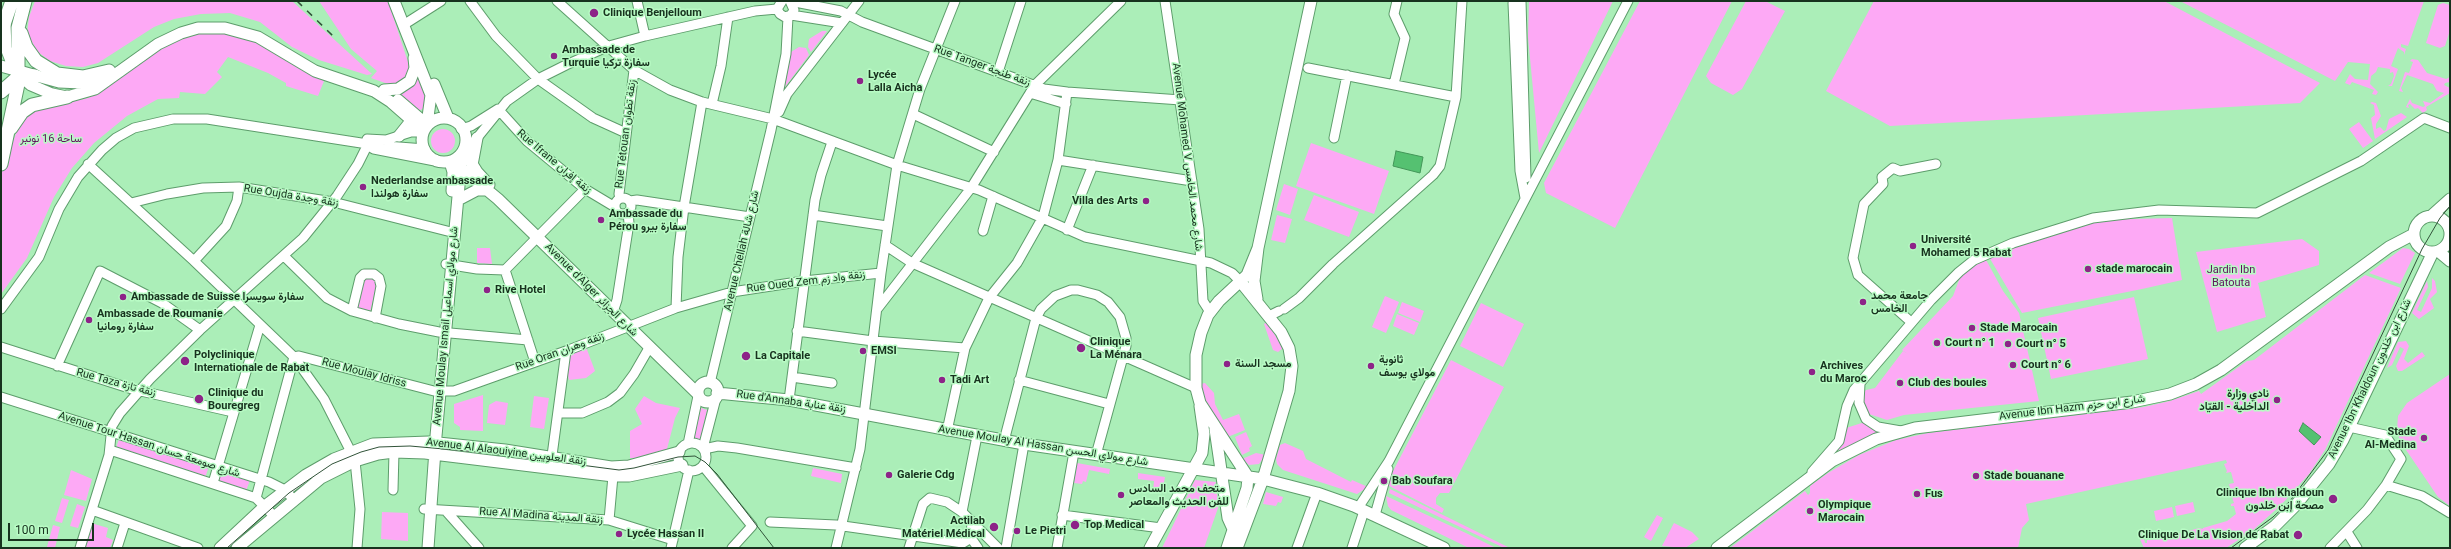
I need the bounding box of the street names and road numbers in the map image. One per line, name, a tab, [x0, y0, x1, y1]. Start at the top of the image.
street label: Rue Tanger زنقة طنجة	[932, 42, 1032, 90]
street label: Avenue Mohamed V شارع محمد الخامس	[1169, 62, 1205, 252]
street label: Rue Tétouan زنقة تطوان	[613, 79, 639, 189]
street label: Rue Ifrane زنقة إفران	[514, 127, 594, 197]
street label: Rue Oujda زنقة وجدة	[243, 182, 339, 210]
street label: Avenue Chellah شارع شالة	[722, 190, 762, 312]
street label: Avenue Moulay Ismail شارع مولاي اسماعيل	[431, 226, 461, 426]
street label: Avenue d'Alger شارع الجزائر	[542, 241, 640, 339]
street label: Rue Oued Zem زنقة واد زم	[746, 268, 866, 296]
street label: Avenue Ibn Khaldoun شارع ابن خلدون	[2325, 297, 2415, 461]
street label: Rue Oran زنقة وهران	[514, 330, 606, 374]
street label: Rue Moulay Idriss	[320, 355, 408, 391]
street label: Rue Taza زنقة تازة	[75, 366, 157, 400]
street label: Rue d'Annaba زنقة عنابة	[735, 388, 847, 416]
street label: Avenue Ibn Hazm شارع ابن حزم	[1998, 392, 2146, 424]
street label: Avenue Tour Hassan شارع صومعة حسان	[57, 409, 241, 481]
street label: Avenue Moulay Al Hassan شارع مولاي الحسن	[937, 423, 1149, 469]
street label: Avenue Al Alaouiyine زنقة العلويين	[425, 436, 587, 468]
street label: Rue Al Madina زنقة المدينة	[479, 505, 603, 527]

